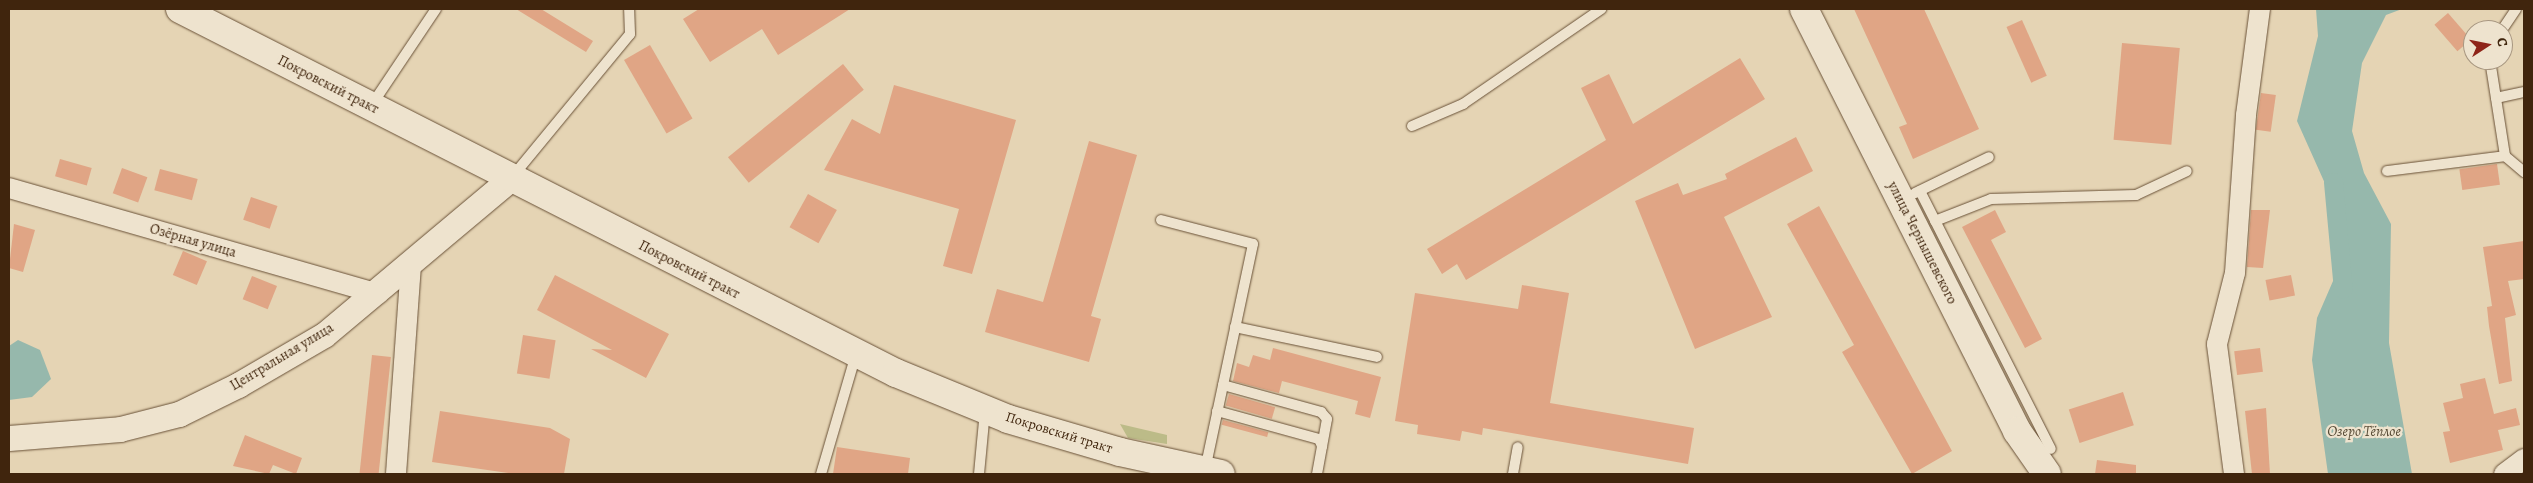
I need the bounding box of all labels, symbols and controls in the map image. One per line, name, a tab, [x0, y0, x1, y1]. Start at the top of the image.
north arrow	[2463, 20, 2513, 70]
text: С	[2492, 36, 2512, 48]
street label: Покровский тракт	[275, 52, 381, 118]
street label: улица Чернышевского	[1884, 179, 1960, 307]
street label: Озёрная улица	[148, 221, 238, 261]
street label: Покровский тракт	[636, 237, 742, 303]
street label: Центральная улица	[227, 320, 337, 394]
street label: Покровский тракт	[1003, 409, 1115, 457]
water label: Озеро Тёплое	[2327, 423, 2401, 441]

